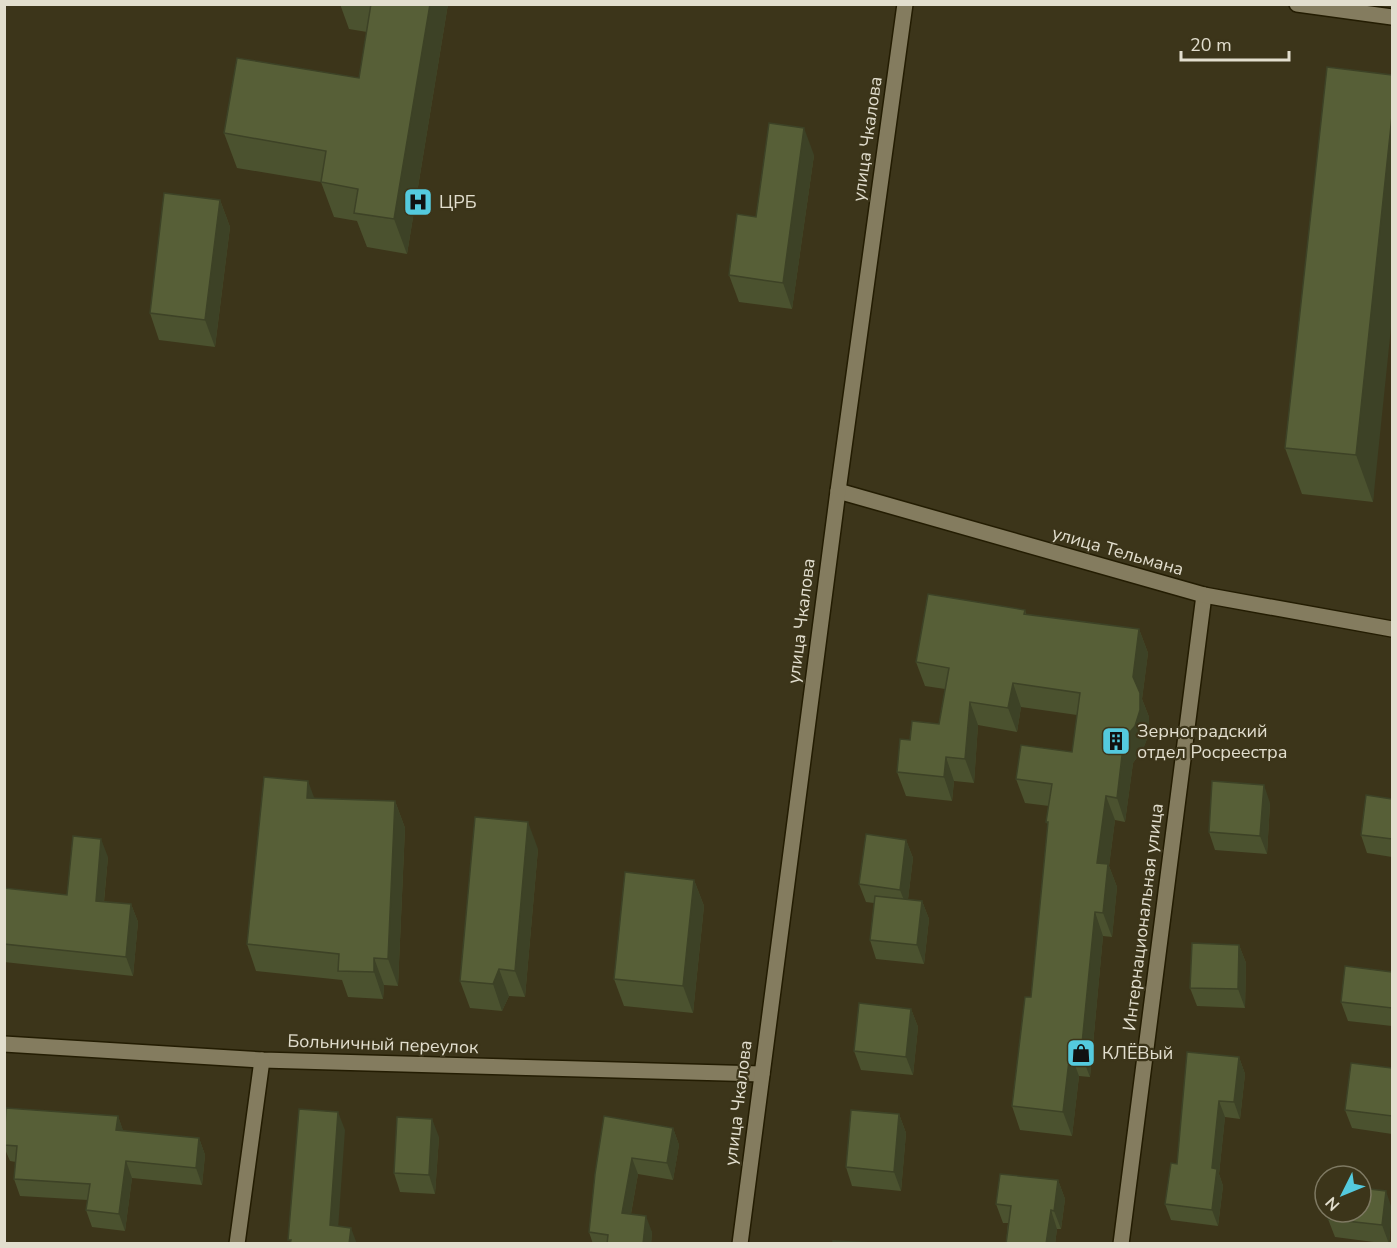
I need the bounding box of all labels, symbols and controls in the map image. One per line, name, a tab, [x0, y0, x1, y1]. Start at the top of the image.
scale bar	[1181, 24, 1289, 62]
text: 20 m	[1190, 33, 1232, 57]
street label: улица Чкалова	[846, 75, 888, 203]
hospital icon: ЦРБ	[402, 186, 434, 218]
place label: ЦРБ	[439, 190, 477, 214]
street label: улица Тельмана	[1049, 521, 1187, 581]
street label: улица Чкалова	[781, 557, 821, 685]
place label: Зерноградский отдел Росреестра	[1137, 719, 1287, 764]
building icon: Зерноградский отдел Росреестра	[1100, 725, 1132, 757]
street label: Интернациональная улица	[1117, 802, 1169, 1032]
street label: Больничный переулок	[287, 1029, 479, 1059]
shop icon: КЛЁВый	[1065, 1037, 1097, 1069]
street label: улица Чкалова	[718, 1039, 758, 1167]
place label: КЛЁВый	[1102, 1041, 1173, 1065]
north arrow	[1313, 1164, 1373, 1224]
text: N	[1321, 1192, 1345, 1215]

